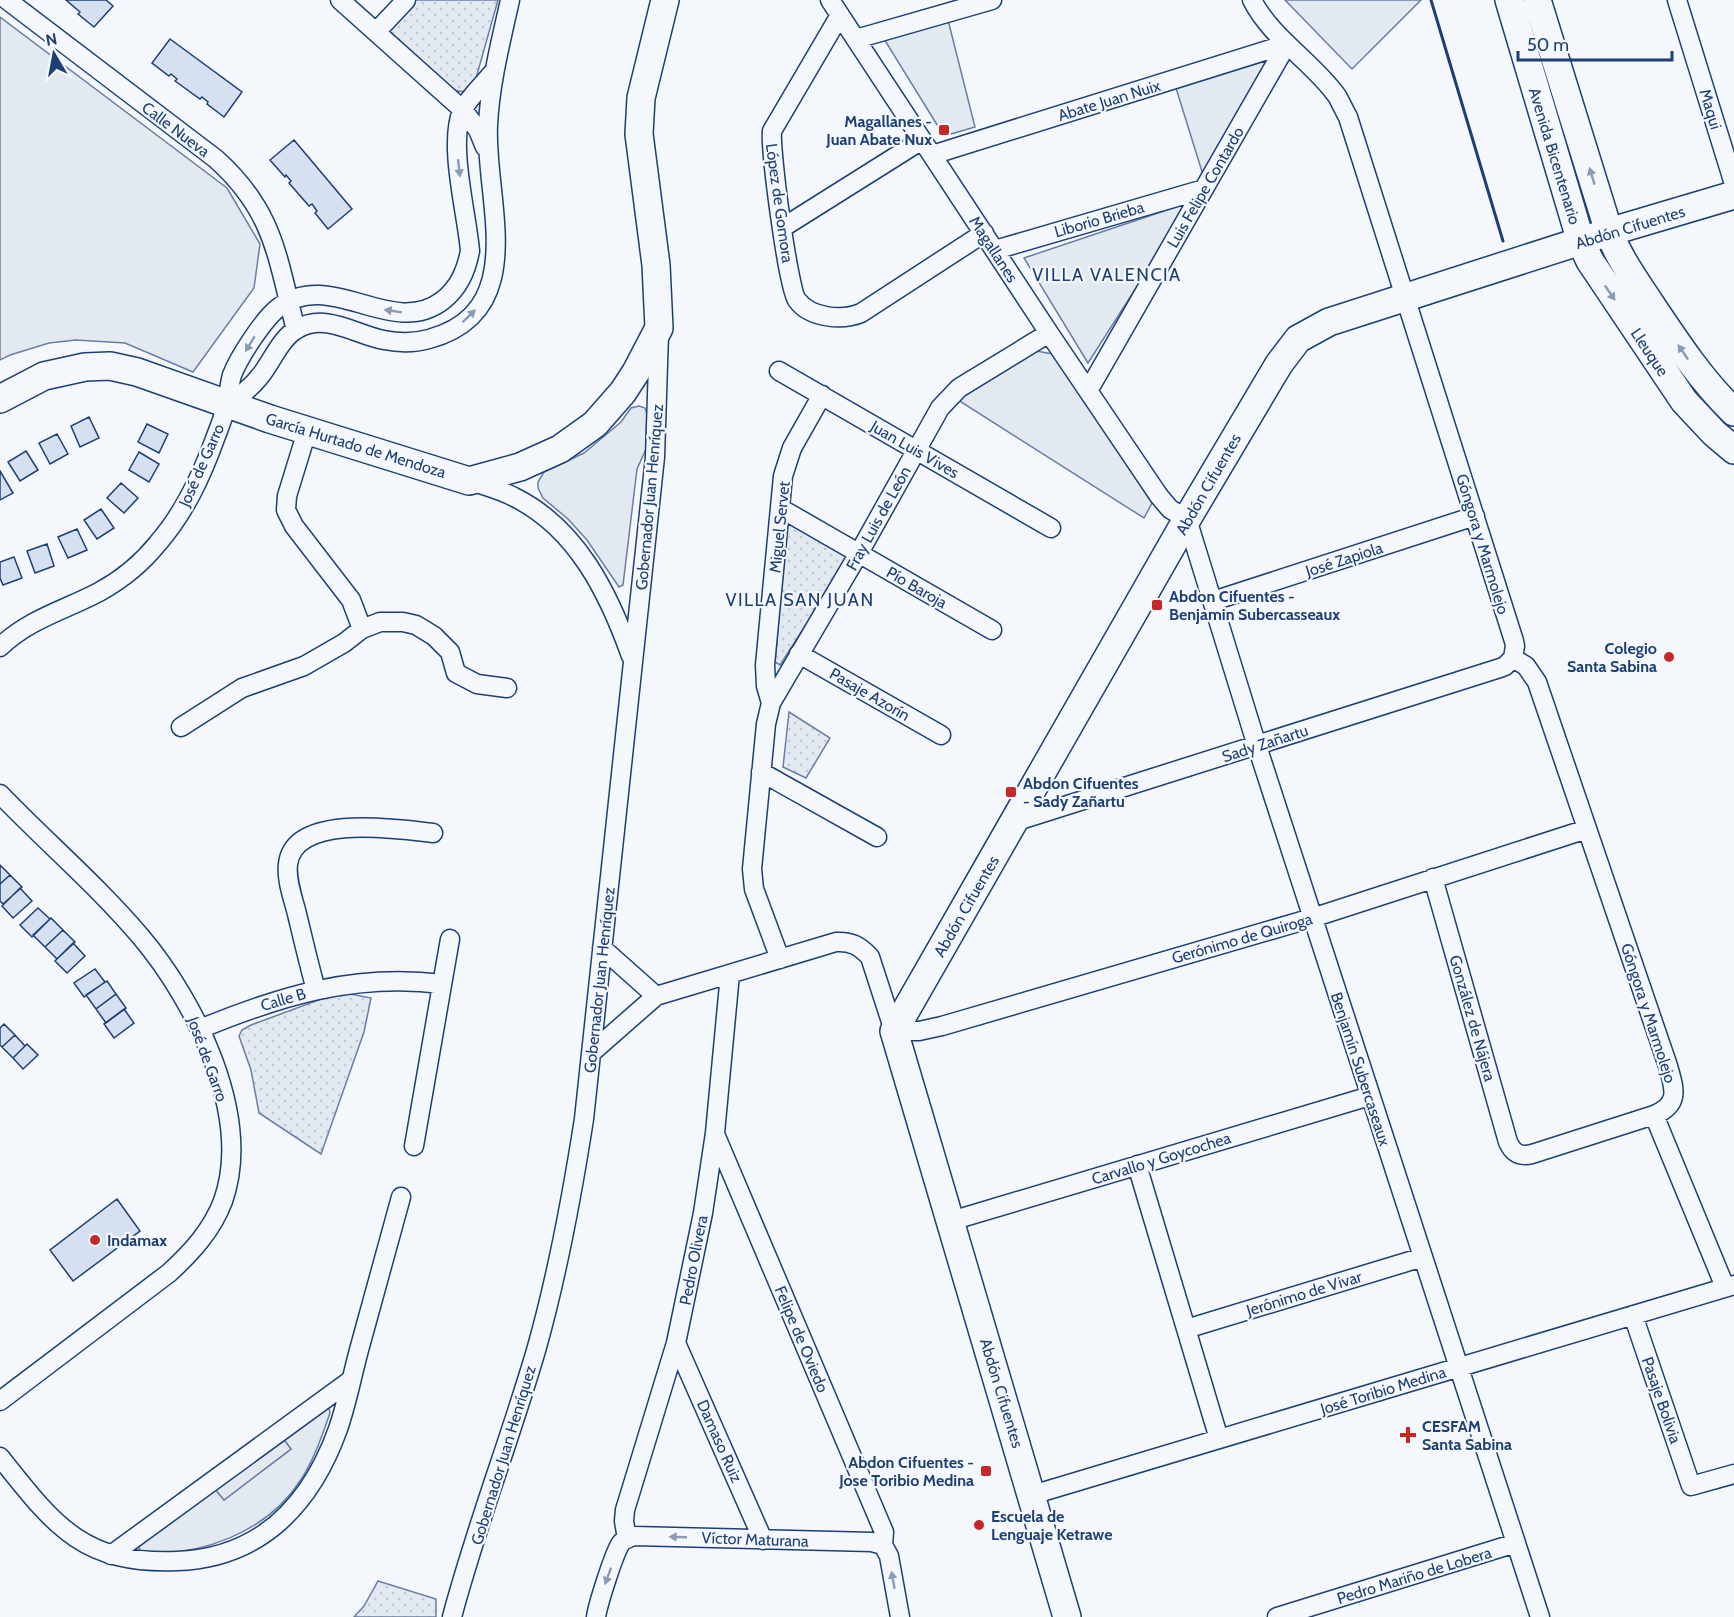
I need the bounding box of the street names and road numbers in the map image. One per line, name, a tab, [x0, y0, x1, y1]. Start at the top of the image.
street label: Abate Juan Nuix	[1056, 76, 1163, 125]
street label: Avenida Bicentenario	[1525, 85, 1584, 227]
street label: Maqui	[1695, 87, 1726, 132]
street label: Calle Nueva	[138, 98, 214, 161]
street label: Luis Felipe Contardo	[1163, 123, 1248, 251]
street label: López de Gomora	[762, 142, 797, 264]
street label: Liborio Brieba	[1052, 198, 1147, 241]
street label: Abdón Cifuentes	[1573, 202, 1688, 253]
street label: Magallanes	[965, 213, 1022, 286]
street label: Lleuque	[1627, 325, 1672, 380]
street label: Gobernador Juan Henríquez	[632, 403, 667, 591]
street label: García Hurtado de Mendoza	[263, 409, 449, 482]
street label: Juan Luis Vives	[866, 416, 963, 483]
street label: José de Garro	[174, 421, 228, 511]
street label: Abdón Cifuentes	[1172, 430, 1245, 538]
street label: Fray Luis de León	[842, 463, 915, 574]
street label: Góngora y Marmolejo	[1452, 472, 1513, 617]
street label: Miguel Servet	[765, 480, 794, 574]
street label: José Zapiola	[1302, 538, 1385, 581]
street label: Pío Baroja	[883, 563, 951, 613]
street label: Pasaje Azorín	[826, 664, 913, 725]
street label: Sady Zañartu	[1220, 721, 1311, 766]
street label: Abdón Cifuentes	[930, 852, 1003, 960]
street label: Gobernador Juan Henríquez	[580, 886, 619, 1074]
street label: Gerónimo de Quiroga	[1170, 909, 1315, 968]
street label: Góngora y Marmolejo	[1617, 941, 1680, 1086]
street label: González de Nájera	[1445, 953, 1500, 1084]
street label: Calle B	[258, 984, 308, 1015]
street label: Benjamín Subercaseaux	[1327, 990, 1395, 1149]
street label: José de Garro	[183, 1013, 232, 1104]
street label: Carvallo y Goycochea	[1089, 1128, 1233, 1189]
street label: Pedro Olivera	[675, 1213, 712, 1307]
street label: Jerónimo de Vivar	[1243, 1267, 1365, 1320]
street label: Felipe de Oviedo	[771, 1283, 833, 1395]
street label: Abdón Cifuentes	[976, 1336, 1027, 1451]
street label: Pasaje Bolivia	[1638, 1354, 1685, 1446]
street label: José Toribio Medina	[1317, 1362, 1448, 1419]
street label: Gobernador Juan Henríquez	[467, 1363, 540, 1547]
street label: Damaso Ruiz	[693, 1397, 746, 1486]
street label: Víctor Maturana	[701, 1528, 809, 1551]
street label: Pedro Mariño de Lobera	[1335, 1543, 1494, 1608]

